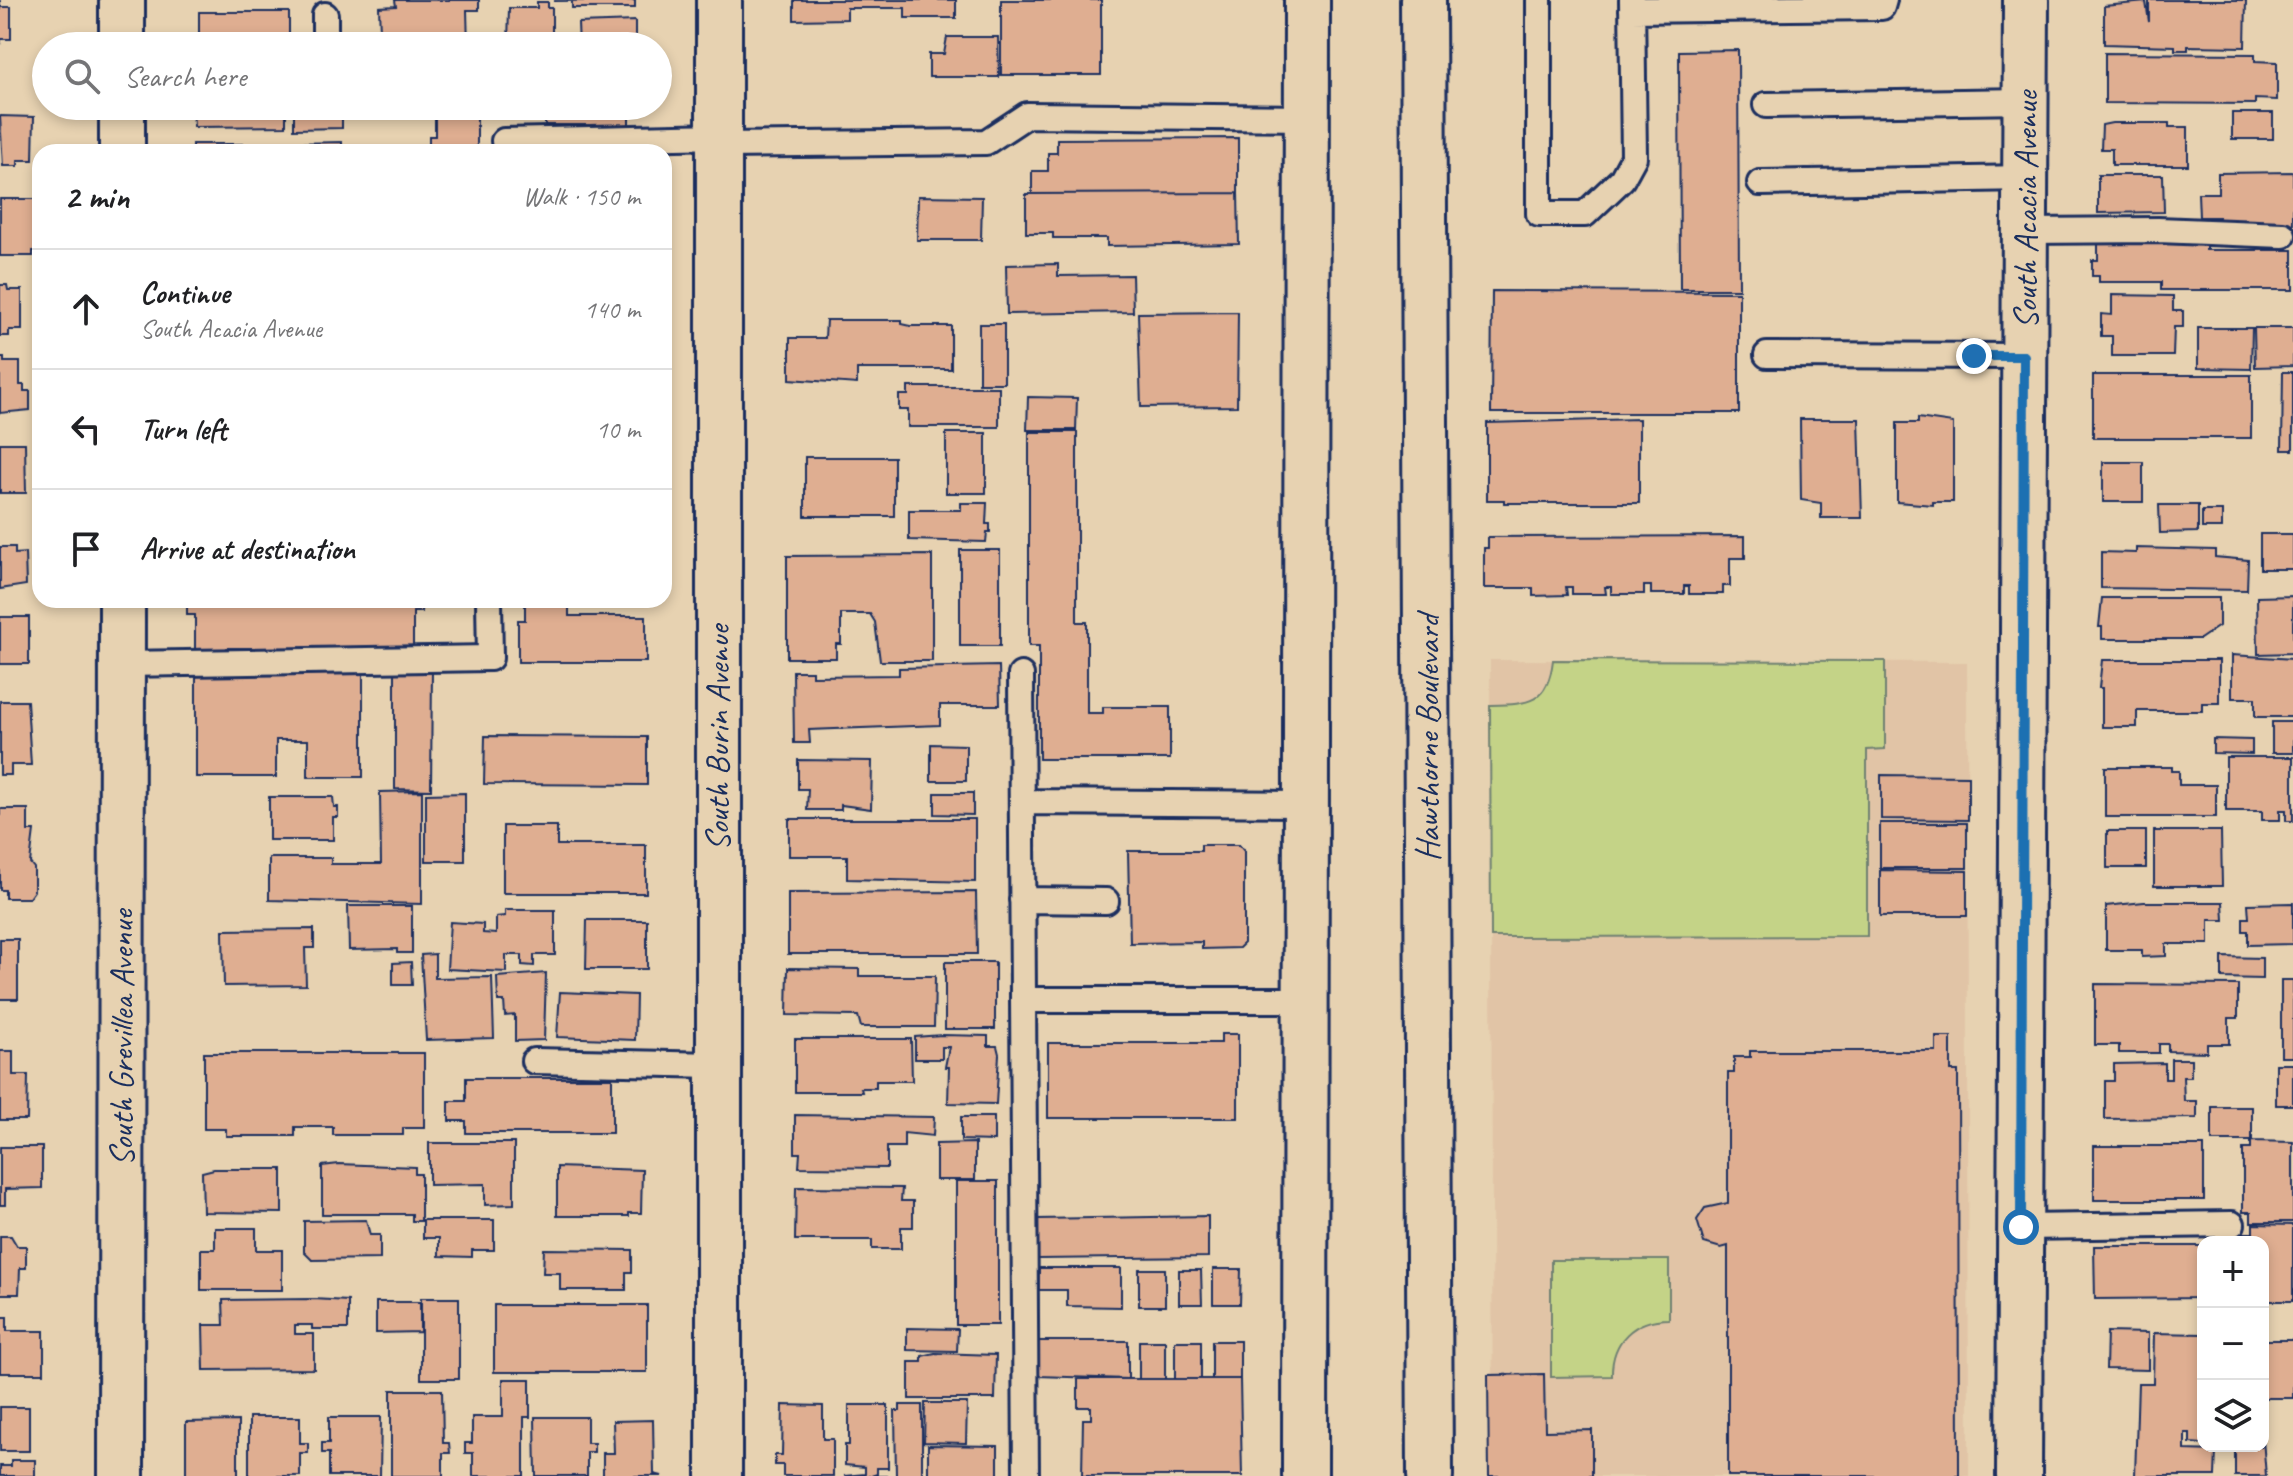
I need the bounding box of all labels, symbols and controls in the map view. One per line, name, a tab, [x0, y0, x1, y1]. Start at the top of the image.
search box	[32, 32, 672, 120]
icon: search	[60, 54, 104, 98]
text: Search here	[124, 57, 246, 95]
street label: South Acacia Avenue	[2004, 89, 2047, 329]
text: 2 min	[64, 175, 129, 218]
text: Walk · 150 m	[523, 180, 640, 213]
text: Continue	[140, 274, 230, 312]
icon: ahead	[64, 287, 108, 331]
text: 140 m	[584, 293, 640, 326]
text: South Acacia Avenue	[140, 312, 322, 345]
route end	[1956, 338, 1992, 374]
icon: left	[64, 407, 108, 451]
text: Turn left	[140, 410, 227, 448]
text: 10 m	[596, 413, 640, 446]
icon: arrive	[64, 527, 108, 571]
text: Arrive at destination	[140, 530, 355, 568]
street label: Hawthorne Boulevard	[1406, 610, 1449, 862]
street label: South Burin Avenue	[696, 622, 739, 851]
street label: South Grevillea Avenue	[100, 908, 143, 1166]
route start	[2003, 1209, 2039, 1245]
map controls	[2197, 1236, 2269, 1452]
button: +	[2197, 1236, 2269, 1308]
button: −	[2197, 1308, 2269, 1380]
button: layers	[2197, 1380, 2269, 1452]

